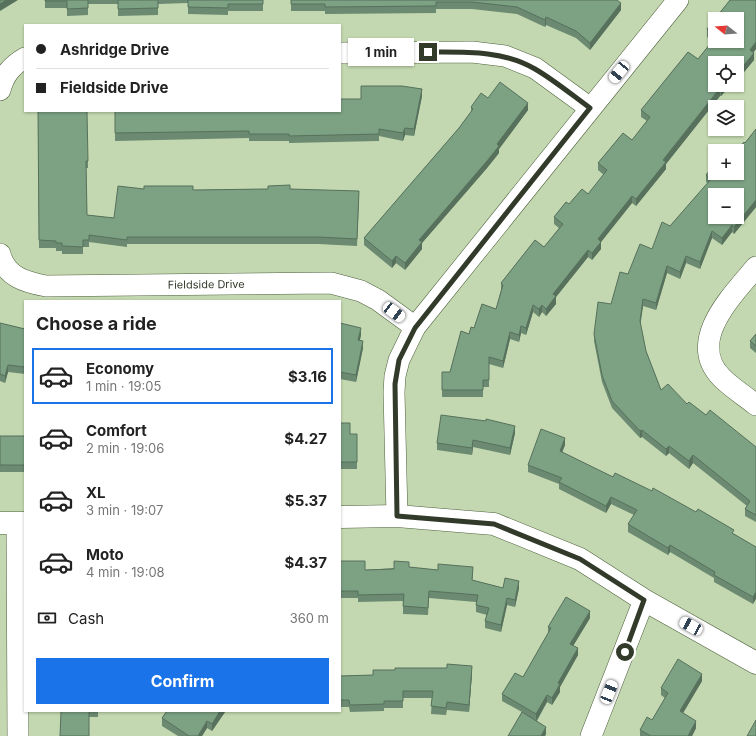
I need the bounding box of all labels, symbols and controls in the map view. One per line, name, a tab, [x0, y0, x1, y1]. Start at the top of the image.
north arrow	[708, 12, 744, 48]
map controls	[708, 12, 744, 224]
callout: 1 min	[348, 38, 414, 66]
text: Ashridge Drive	[60, 40, 169, 59]
route end	[419, 43, 437, 61]
text: 1 min	[365, 44, 397, 60]
button: locate	[708, 56, 744, 92]
car	[607, 59, 631, 85]
text: Fieldside Drive	[60, 78, 169, 97]
button: layers	[708, 100, 744, 136]
button: +	[708, 144, 744, 180]
button: −	[708, 188, 744, 224]
street label: Fieldside Drive	[168, 277, 245, 292]
car	[381, 300, 407, 324]
text: Choose a ride	[36, 313, 157, 334]
icon: car	[38, 358, 74, 394]
text: Economy	[86, 359, 154, 378]
text: $3.16	[288, 367, 327, 386]
text: 1 min · 19:05	[86, 378, 161, 394]
icon: car	[38, 420, 74, 456]
text: Comfort	[86, 421, 147, 440]
text: $4.27	[284, 429, 327, 448]
text: 2 min · 19:06	[86, 440, 164, 456]
icon: car	[38, 482, 74, 518]
text: XL	[86, 483, 106, 502]
text: $5.37	[285, 491, 327, 510]
text: 3 min · 19:07	[86, 502, 163, 518]
icon: car	[38, 544, 74, 580]
text: Moto	[86, 545, 124, 564]
text: $4.37	[284, 553, 327, 572]
text: 4 min · 19:08	[86, 564, 165, 580]
icon: cash	[36, 607, 58, 629]
text: Cash	[68, 609, 104, 628]
text: 360 m	[290, 610, 329, 626]
car	[678, 615, 704, 637]
route start	[616, 643, 634, 661]
button: Confirm	[36, 658, 329, 704]
car	[599, 679, 619, 705]

